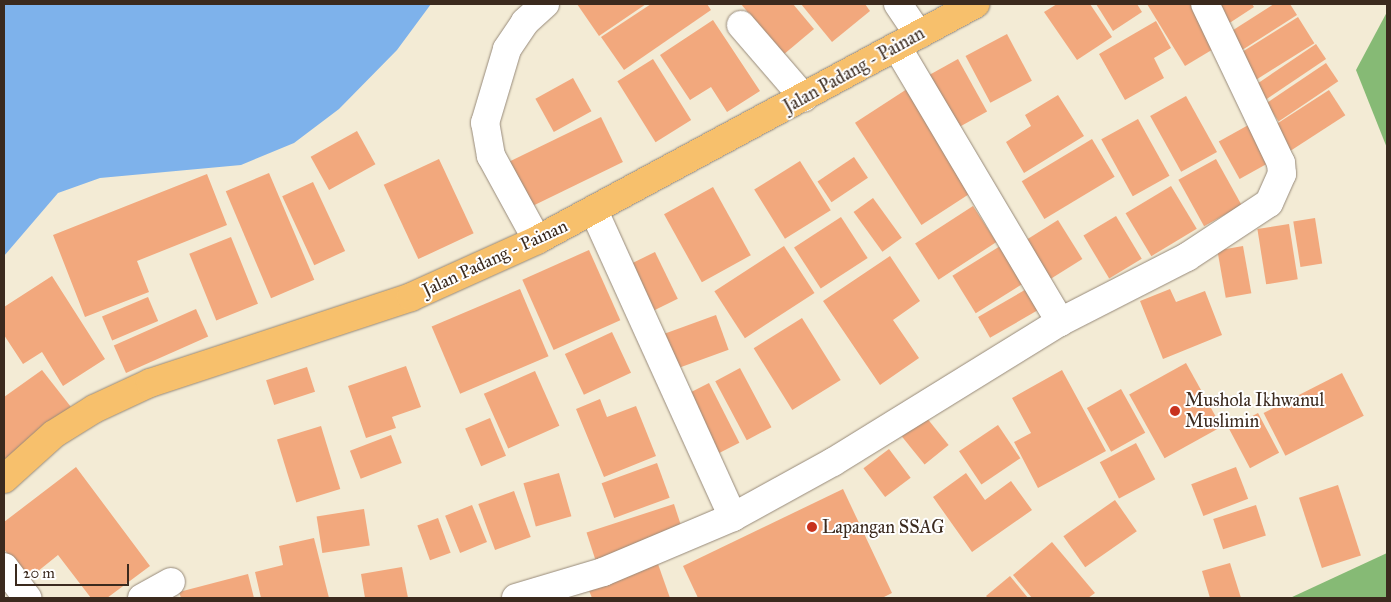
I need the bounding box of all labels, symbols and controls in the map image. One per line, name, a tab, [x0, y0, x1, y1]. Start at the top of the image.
street label: Jalan Padang - Painan	[780, 22, 928, 118]
street label: Jalan Padang - Painan	[419, 215, 571, 301]
place label: Mushola Ikhwanul Muslimin	[1185, 390, 1324, 432]
marker: Mushola Ikhwanul Muslimin	[1169, 405, 1181, 417]
place label: Lapangan SSAG	[822, 516, 944, 538]
marker: Lapangan SSAG	[806, 521, 818, 533]
scale bar	[18, 554, 131, 586]
text: 20 m	[23, 564, 55, 582]

